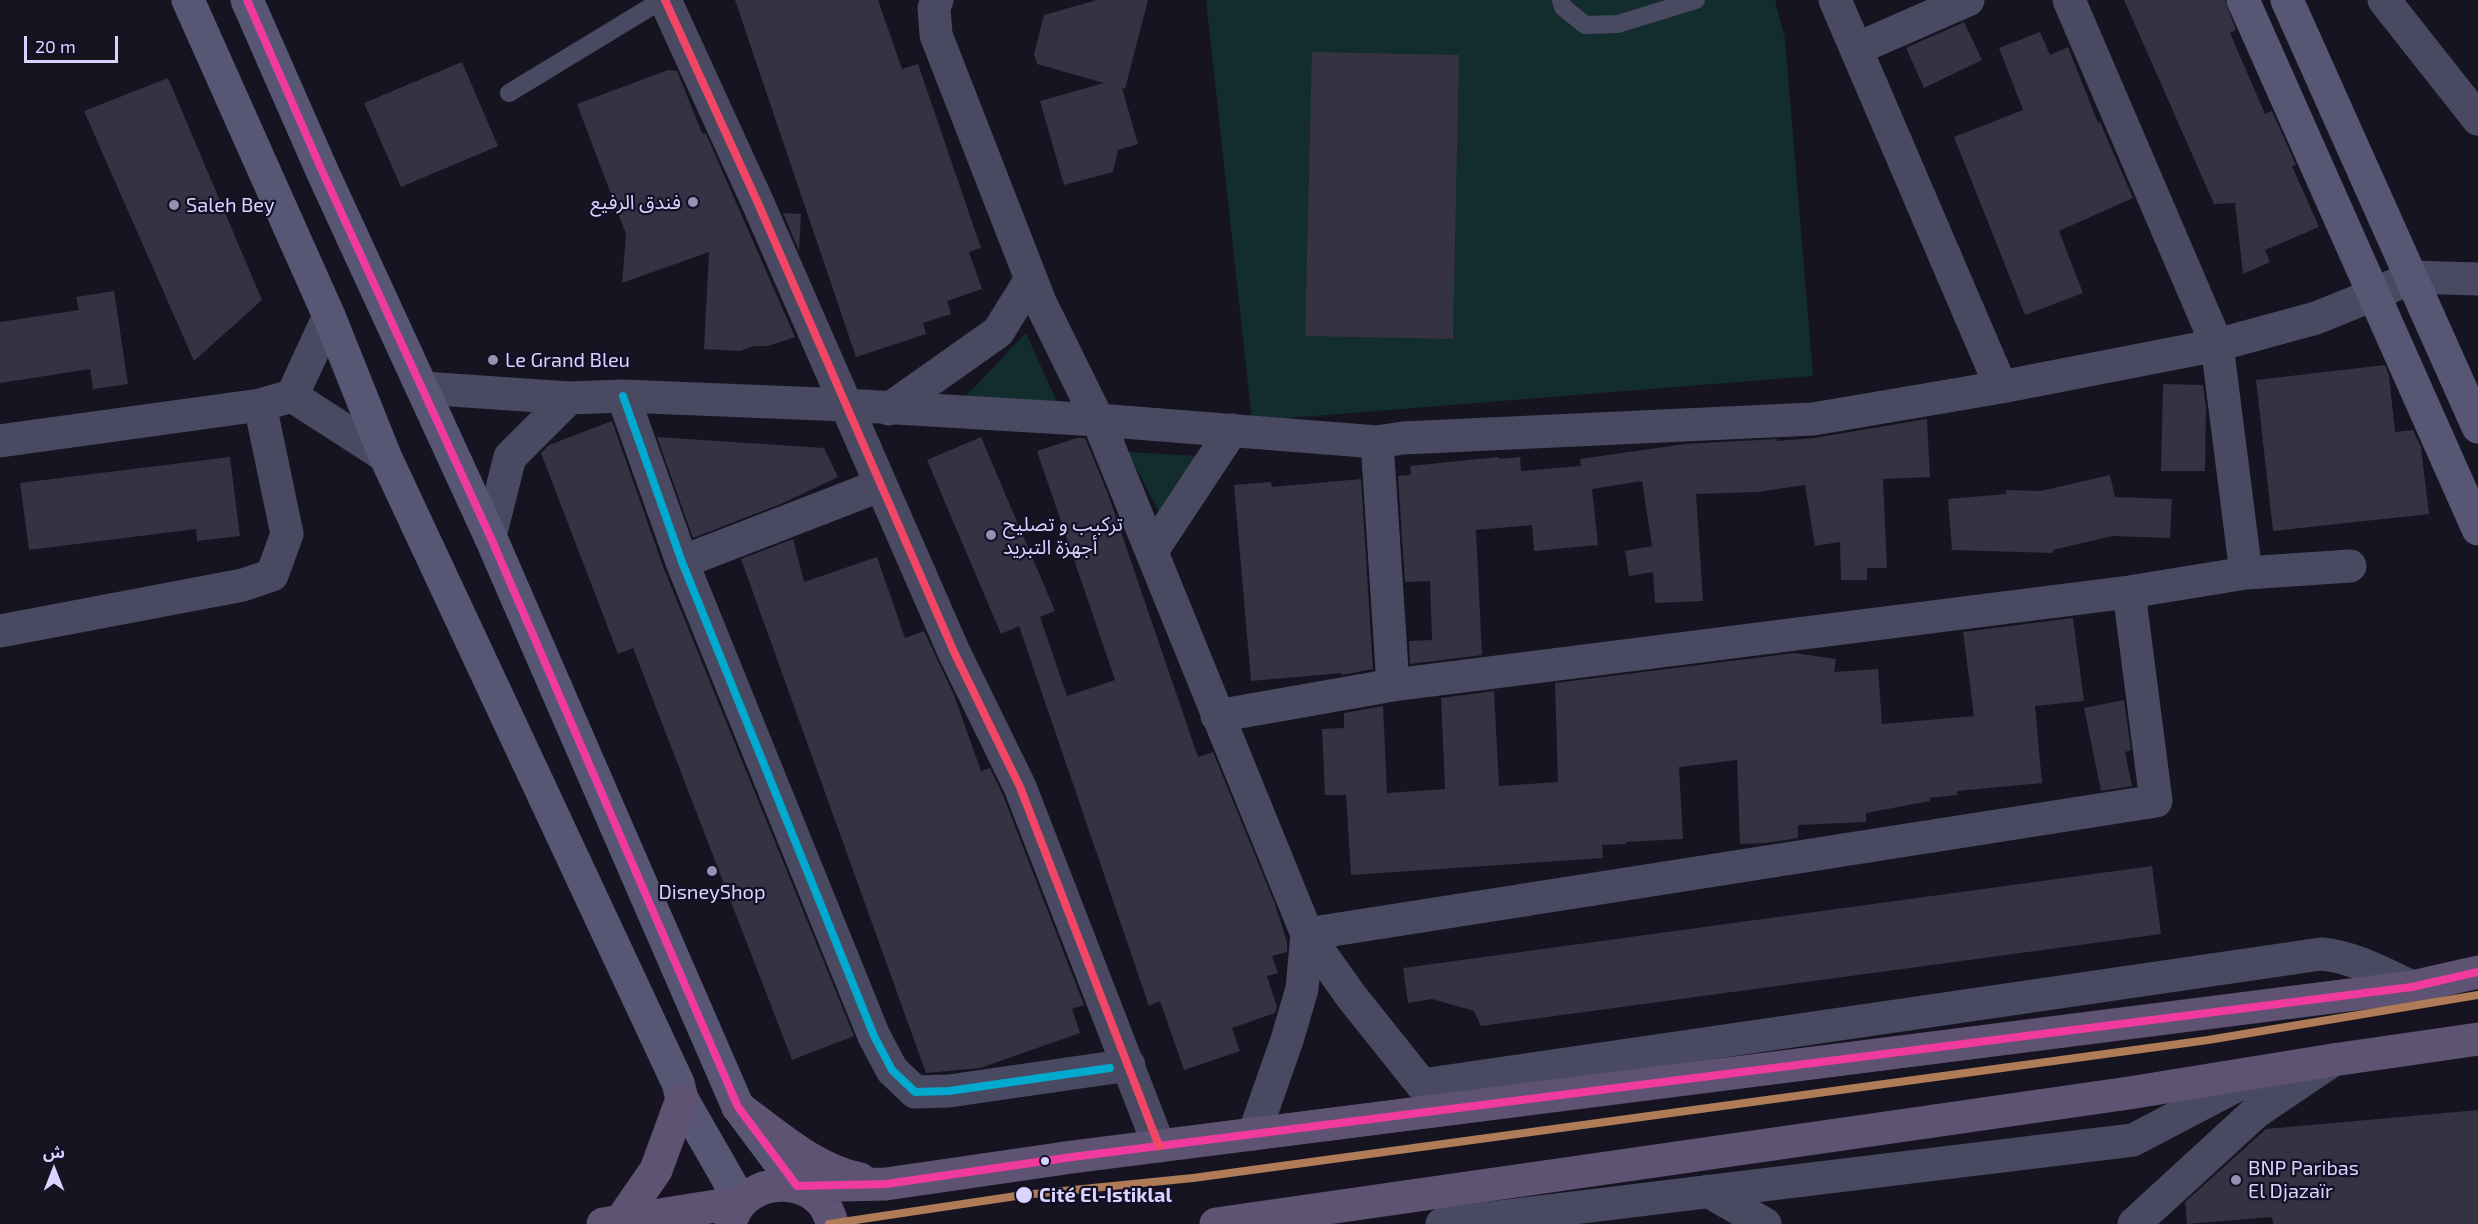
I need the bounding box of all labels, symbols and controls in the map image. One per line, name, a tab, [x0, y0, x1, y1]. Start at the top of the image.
scale bar	[27, 24, 122, 62]
text: 20 m	[35, 35, 76, 57]
place label: فندق الرفيع	[590, 190, 681, 214]
place label: Saleh Bey	[186, 193, 275, 217]
marker: فندق الرفيع	[686, 195, 700, 209]
marker: Saleh Bey	[167, 198, 181, 212]
place label: Le Grand Bleu	[505, 348, 630, 372]
marker: Le Grand Bleu	[486, 353, 500, 367]
place label: تركيب و تصليح أجهزة التبريد	[1003, 512, 1123, 559]
marker: تركيب و تصليح أجهزة التبريد	[984, 528, 998, 542]
marker: DisneyShop	[705, 864, 719, 878]
place label: DisneyShop	[658, 880, 766, 904]
north arrow	[24, 1140, 84, 1200]
text: ش	[43, 1142, 65, 1161]
unlabelled marker	[1039, 1155, 1051, 1167]
place label: BNP Paribas El Djazaïr	[2248, 1156, 2359, 1203]
marker: BNP Paribas El Djazaïr	[2229, 1173, 2243, 1187]
place label: Cité El-Istiklal	[1039, 1183, 1172, 1207]
marker: Cité El-Istiklal	[1014, 1185, 1034, 1205]

